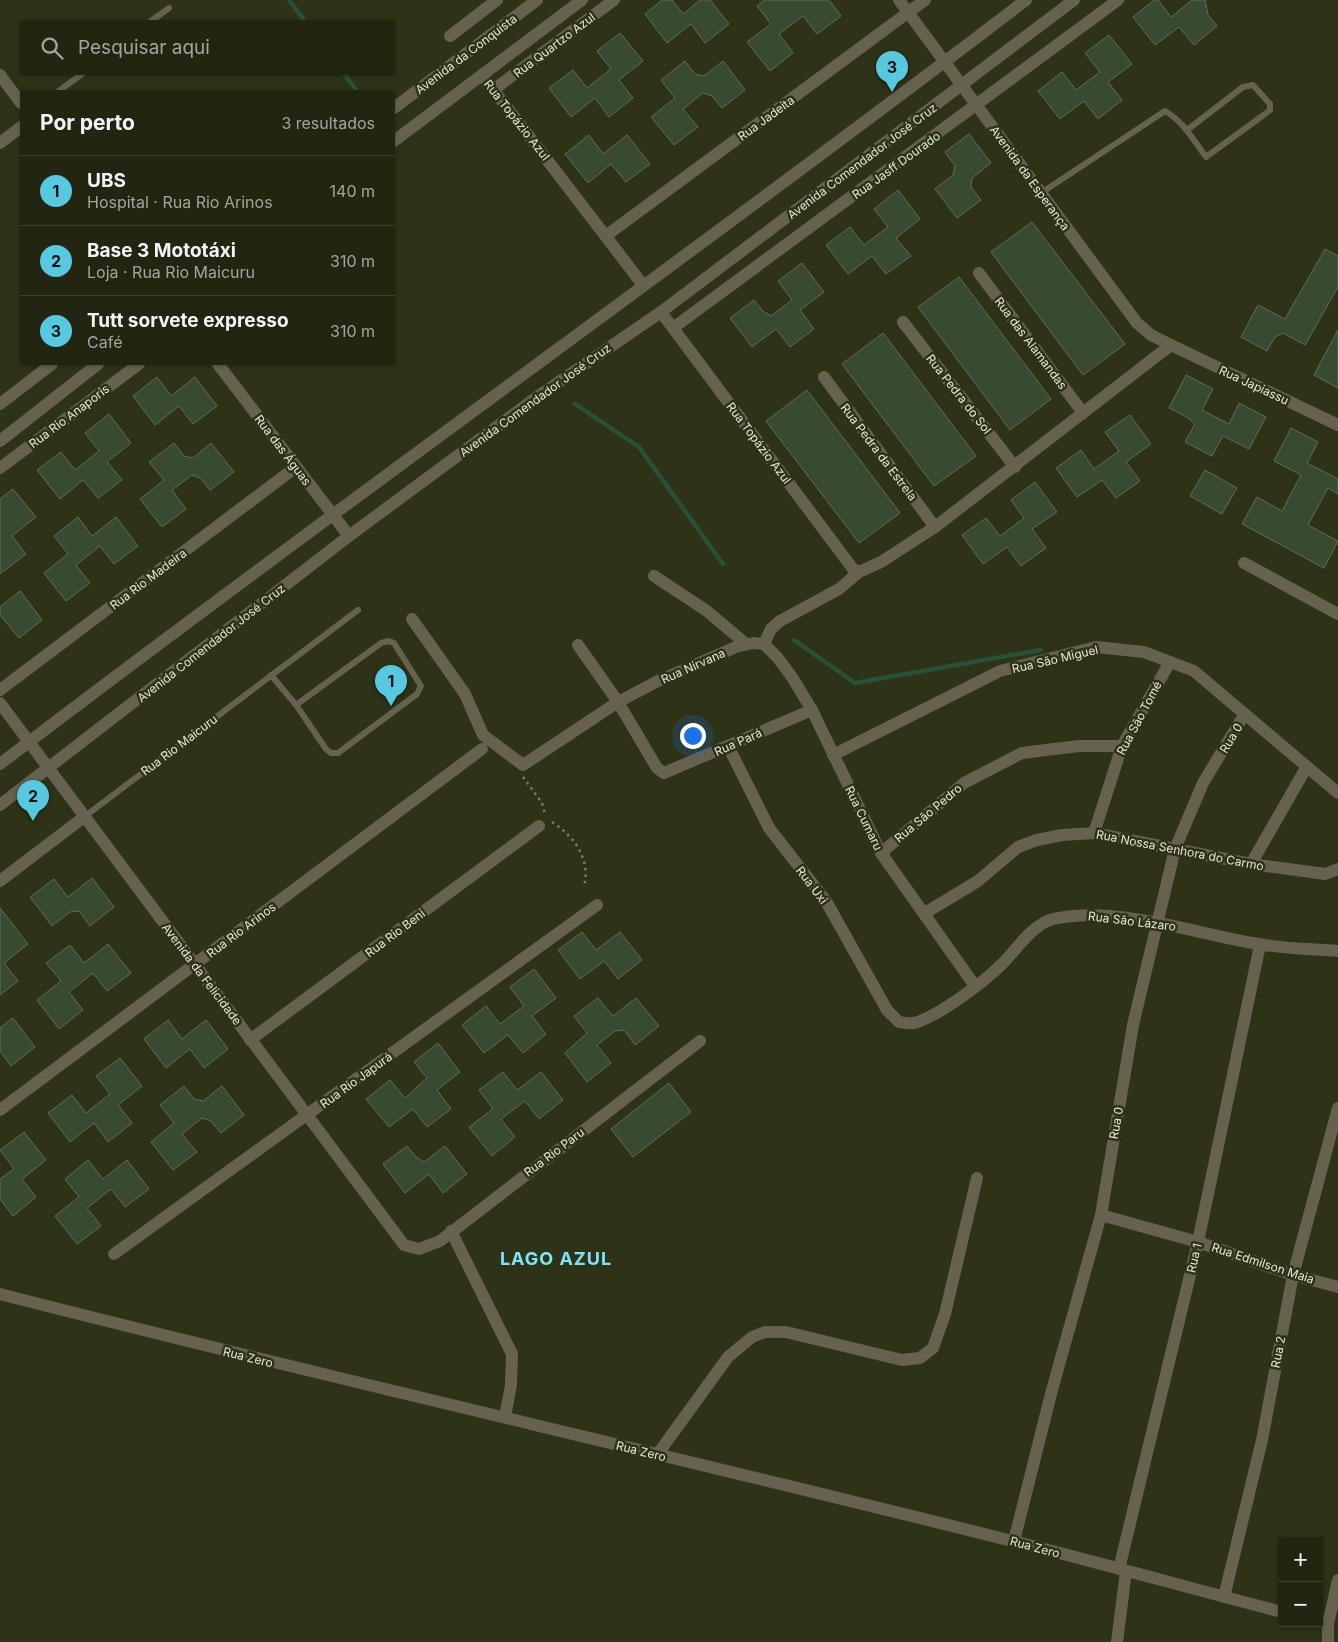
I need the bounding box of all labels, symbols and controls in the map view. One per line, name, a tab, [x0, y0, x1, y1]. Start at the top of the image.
street label: Rua Quartzo Azul	[510, 9, 598, 81]
street label: Avenida da Conquista	[412, 11, 520, 97]
search box	[20, 20, 395, 75]
icon: search	[38, 34, 66, 62]
text: Pesquisar aqui	[78, 36, 210, 59]
pin: 3	[876, 51, 908, 92]
street label: Rua Topázio Azul	[481, 77, 553, 163]
street label: Rua Jadeita	[735, 92, 797, 144]
street label: Avenida Comendador José Cruz	[784, 100, 940, 222]
text: Por perto	[40, 110, 135, 135]
text: 3 resultados	[281, 113, 375, 133]
street label: Avenida da Esperança	[987, 123, 1073, 233]
street label: Rua Jasff Dourado	[849, 128, 943, 202]
text: UBS	[87, 169, 126, 192]
text: 1	[53, 181, 59, 201]
text: 140 m	[330, 181, 375, 201]
text: Hospital · Rua Rio Arinos	[87, 192, 273, 212]
text: Base 3 Mototáxi	[87, 239, 236, 262]
text: 2	[51, 251, 61, 271]
text: 310 m	[330, 251, 375, 271]
text: Loja · Rua Rio Maicuru	[87, 262, 255, 282]
street label: Rua das Alamandas	[991, 294, 1071, 392]
text: Tutt sorvete expresso	[87, 309, 289, 332]
text: 3	[51, 321, 61, 341]
text: 310 m	[330, 321, 375, 341]
text: Café	[87, 332, 122, 352]
street label: Avenida Comendador José Cruz	[456, 340, 614, 460]
street label: Rua Pedra do Sol	[923, 351, 995, 437]
street label: Rua Japiassu	[1217, 362, 1291, 408]
street label: Rua Rio Anaporis	[26, 381, 112, 451]
street label: Rua Topázio Azul	[723, 399, 795, 487]
street label: Rua Pedra da Estrela	[838, 401, 920, 503]
street label: Rua das Águas	[252, 412, 314, 488]
street label: Rua Rio Madeira	[107, 545, 189, 613]
street label: Avenida Comendador José Cruz	[134, 581, 288, 705]
street label: Rua São Miguel	[1010, 642, 1100, 676]
street label: Rua Nirvana	[659, 645, 727, 687]
pin: 1	[375, 665, 407, 706]
street label: Rua São Tomé	[1113, 679, 1165, 757]
street label: Rua Rio Maicuru	[138, 711, 220, 779]
street label: Rua 0	[1216, 720, 1246, 756]
your location	[680, 723, 706, 749]
street label: Rua Pará	[712, 725, 764, 759]
pin: 2	[17, 780, 49, 821]
street label: Rua São Pedro	[891, 780, 965, 846]
street label: Rua Cumaru	[842, 783, 886, 853]
street label: Rua Nossa Senhora do Carmo	[1095, 826, 1265, 874]
street label: Rua Uxi	[793, 863, 831, 907]
street label: Rua Rio Arinos	[203, 899, 279, 961]
street label: Rua Rio Beni	[362, 906, 428, 960]
street label: Rua São Lázaro	[1087, 908, 1177, 934]
street label: Avenida da Felicidade	[159, 920, 245, 1028]
street label: Rua Rio Japurá	[317, 1049, 395, 1111]
street label: Rua 0	[1106, 1106, 1126, 1140]
street label: Rua Rio Paru	[521, 1124, 587, 1180]
street label: Rua Edmilson Maia	[1210, 1239, 1316, 1287]
street label: Rua 1	[1183, 1242, 1205, 1274]
district label: LAGO AZUL	[500, 1248, 612, 1269]
street label: Rua 2	[1268, 1335, 1288, 1369]
street label: Rua Zero	[221, 1344, 275, 1370]
street label: Rua Zero	[614, 1438, 668, 1464]
street label: Rua Zero	[1008, 1533, 1062, 1561]
map controls	[1278, 1537, 1323, 1627]
button: +	[1278, 1537, 1323, 1582]
button: −	[1278, 1582, 1323, 1627]

